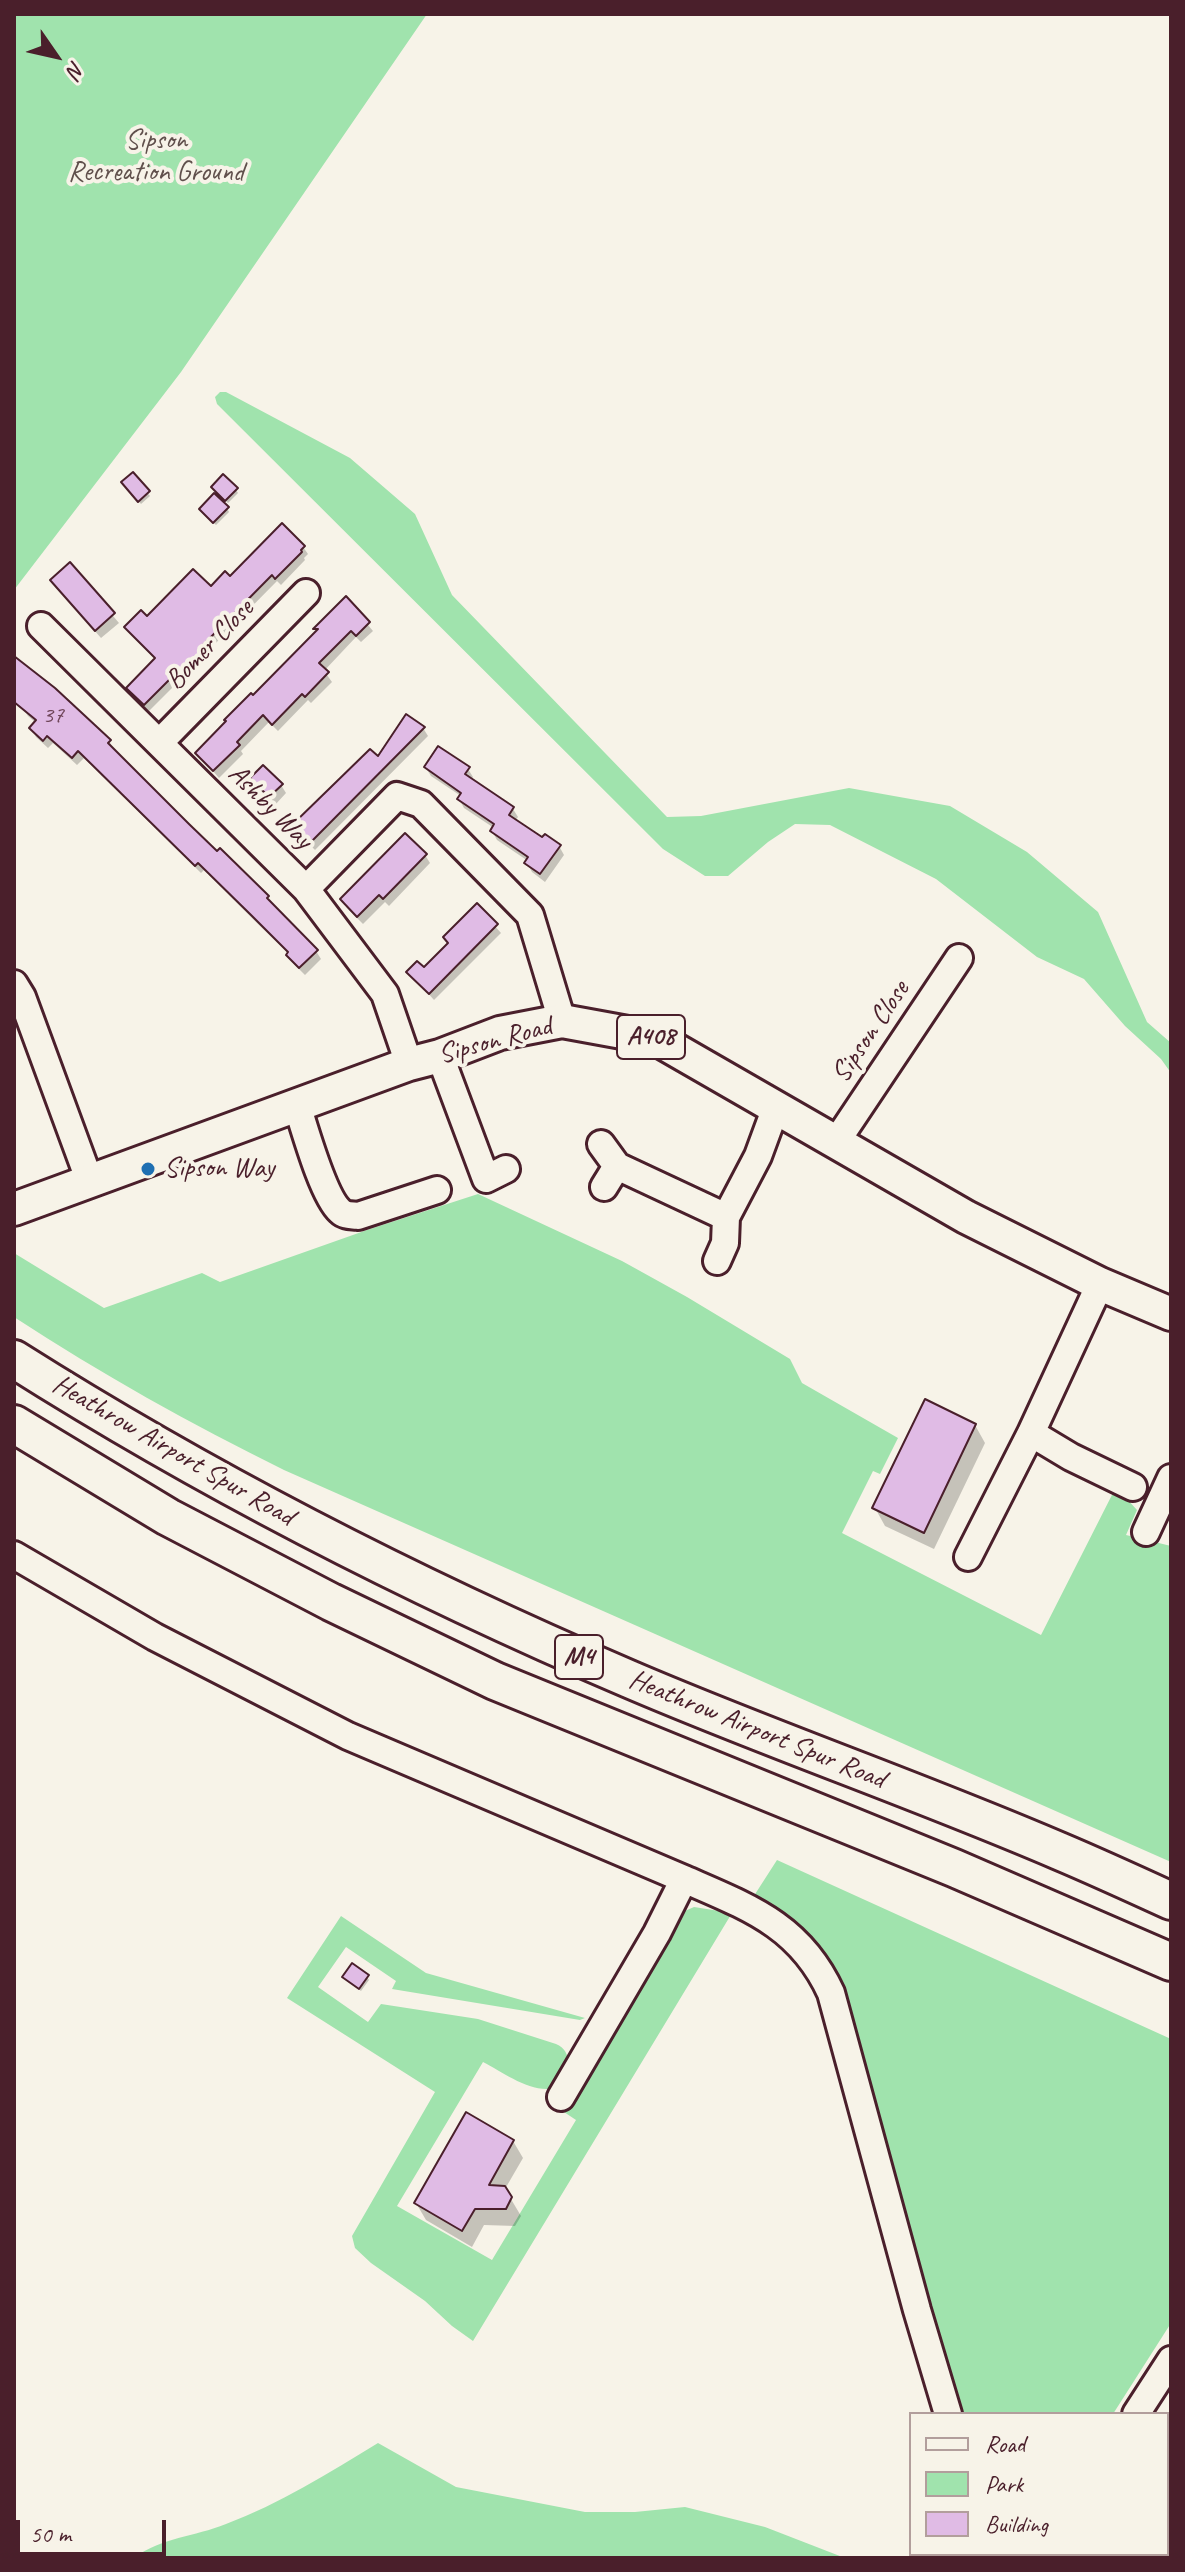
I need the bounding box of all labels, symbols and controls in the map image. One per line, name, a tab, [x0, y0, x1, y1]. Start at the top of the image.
north arrow	[16, 16, 96, 96]
text: N	[60, 56, 91, 83]
park label: Sipson Recreation Ground	[68, 124, 244, 190]
street label: Bomer Close	[159, 593, 261, 697]
house number: 37	[42, 702, 64, 730]
street label: Ashby Way	[221, 758, 319, 856]
street label: Sipson Close	[825, 975, 917, 1089]
street label: Sipson Road	[435, 1010, 555, 1072]
road number: A408	[617, 1015, 685, 1059]
place label: Sipson Way	[164, 1152, 274, 1186]
marker: Sipson Way	[139, 1160, 157, 1178]
street label: Heathrow Airport Spur Road	[46, 1368, 300, 1534]
road number: M4	[555, 1635, 603, 1679]
street label: Heathrow Airport Spur Road	[624, 1663, 890, 1797]
legend	[909, 2412, 1169, 2556]
text: Road	[985, 2429, 1025, 2459]
text: Park	[985, 2469, 1023, 2499]
scale bar	[20, 2504, 170, 2554]
text: Building	[985, 2509, 1048, 2539]
text: 50 m	[30, 2519, 71, 2549]

